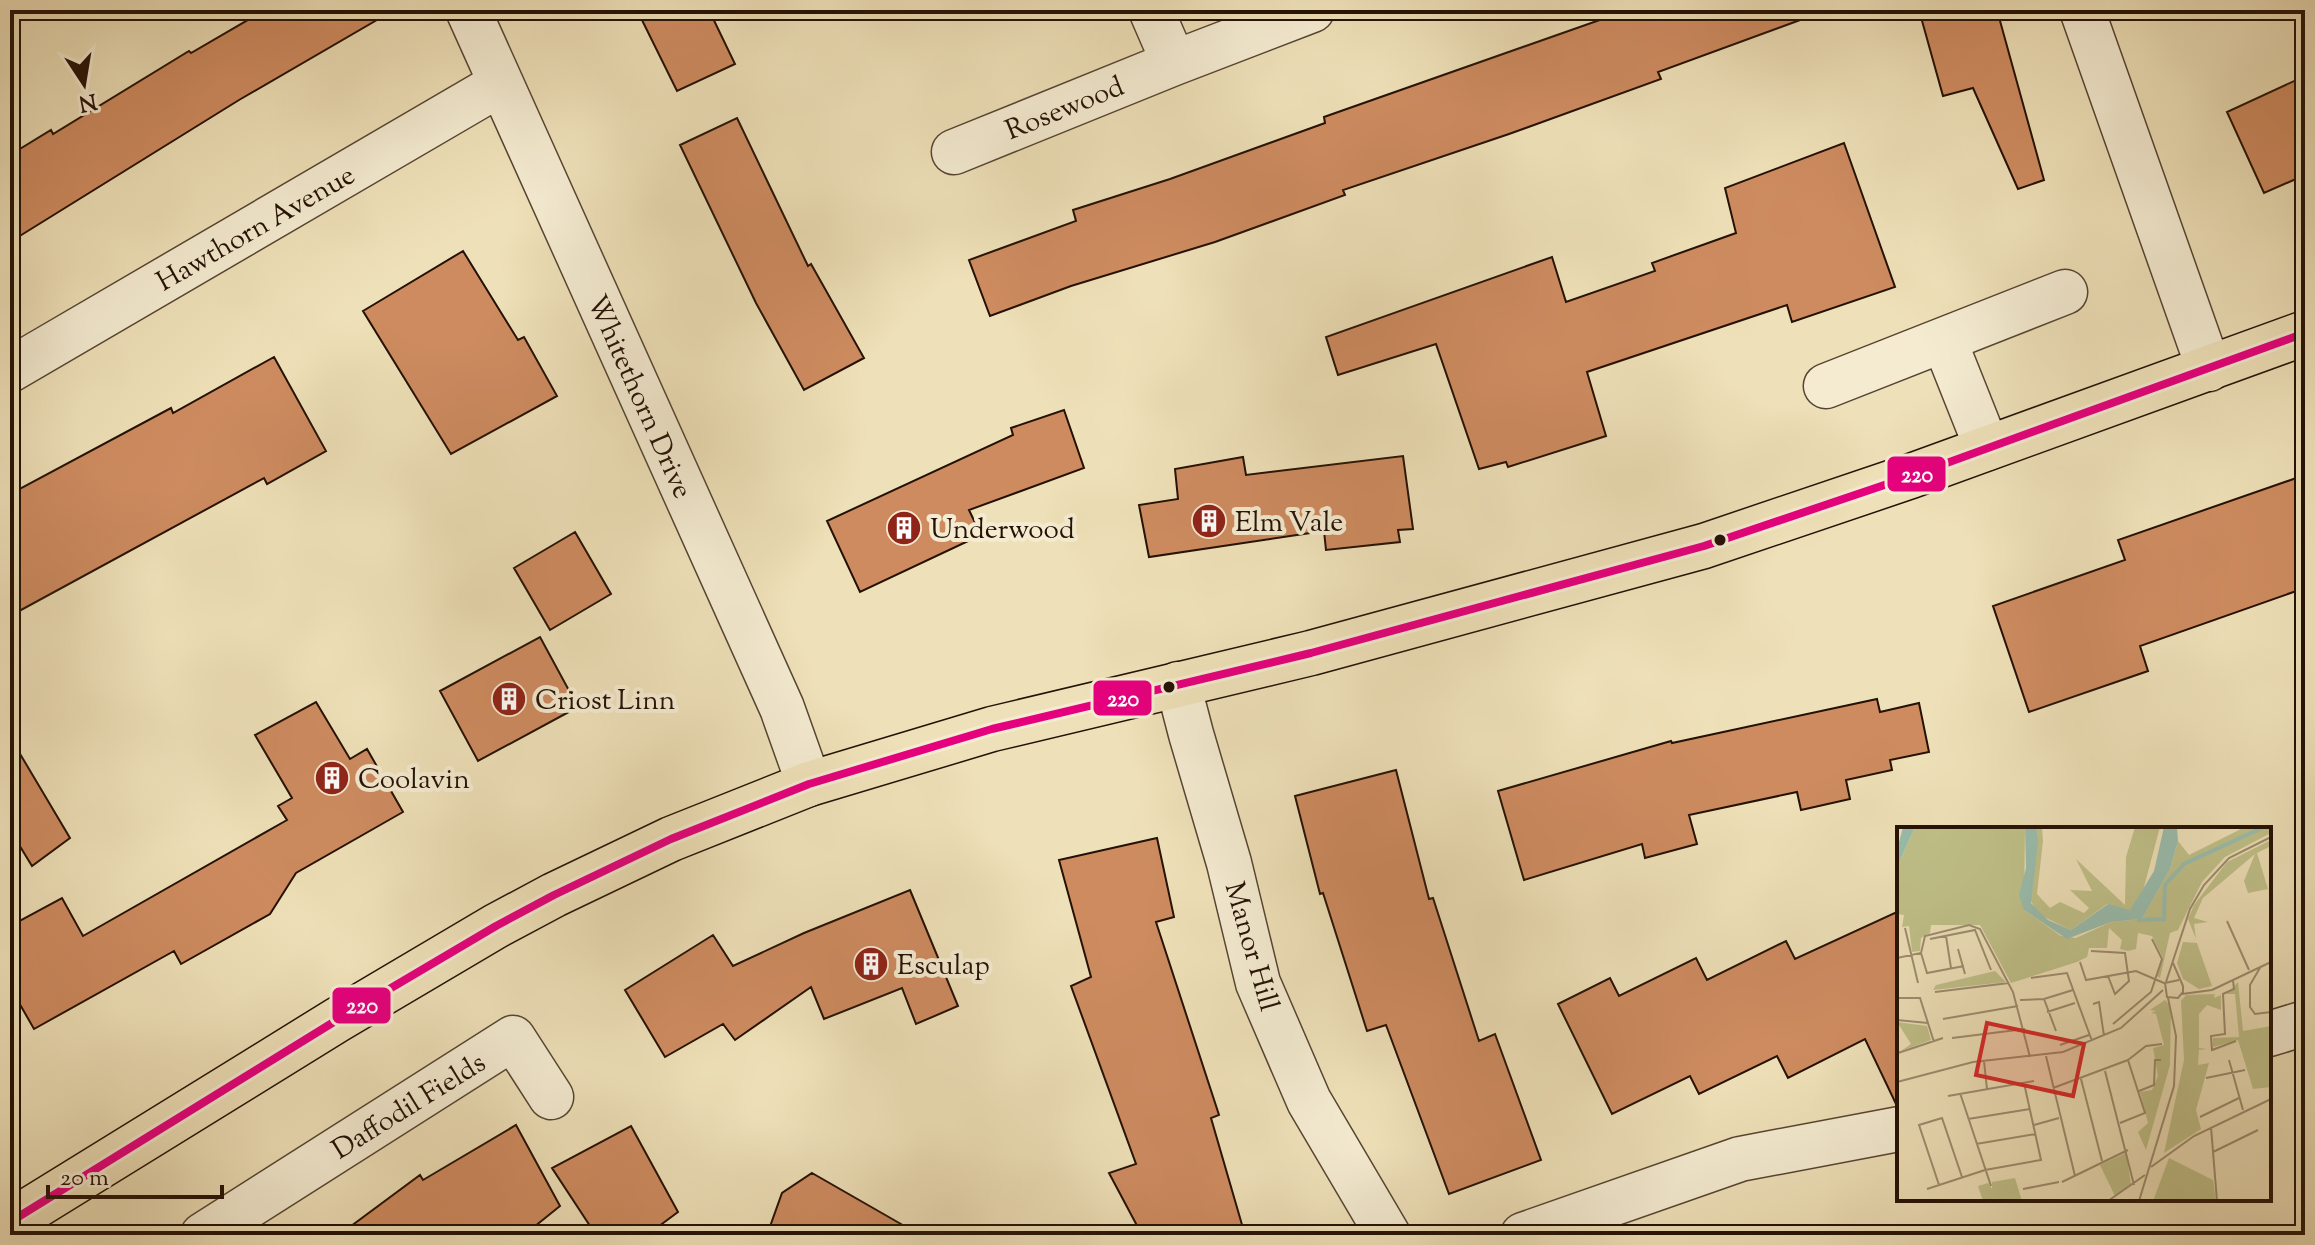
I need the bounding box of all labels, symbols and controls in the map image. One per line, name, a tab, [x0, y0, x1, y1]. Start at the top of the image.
north arrow	[44, 44, 124, 124]
street label: Rosewood	[1000, 68, 1131, 152]
text: N	[75, 83, 99, 118]
street label: Hawthorn Avenue	[150, 156, 363, 303]
street label: Whitethorn Drive	[575, 289, 701, 506]
line badge: 220	[1886, 455, 1947, 493]
text: 220	[1901, 461, 1933, 493]
building icon: Elm Vale	[1190, 502, 1228, 540]
place label: Elm Vale	[1235, 504, 1343, 544]
building icon: Underwood	[885, 509, 923, 547]
place label: Underwood	[930, 511, 1075, 551]
unlabelled marker	[1712, 532, 1728, 548]
line badge: 220	[1092, 679, 1153, 717]
unlabelled marker	[1161, 679, 1177, 695]
building icon: Criost Linn	[490, 680, 528, 718]
place label: Criost Linn	[535, 682, 675, 722]
text: 220	[1107, 685, 1139, 717]
building icon: Coolavin	[313, 759, 351, 797]
place label: Coolavin	[358, 761, 470, 801]
inset map	[1897, 827, 2271, 1201]
street label: Manor Hill	[1213, 878, 1288, 1016]
building icon: Esculap	[852, 945, 890, 983]
place label: Esculap	[897, 947, 990, 987]
line badge: 220	[331, 986, 392, 1025]
text: 220	[346, 992, 378, 1024]
street label: Daffodil Fields	[325, 1044, 494, 1171]
scale bar	[48, 1149, 222, 1199]
text: 20 m	[60, 1162, 109, 1196]

